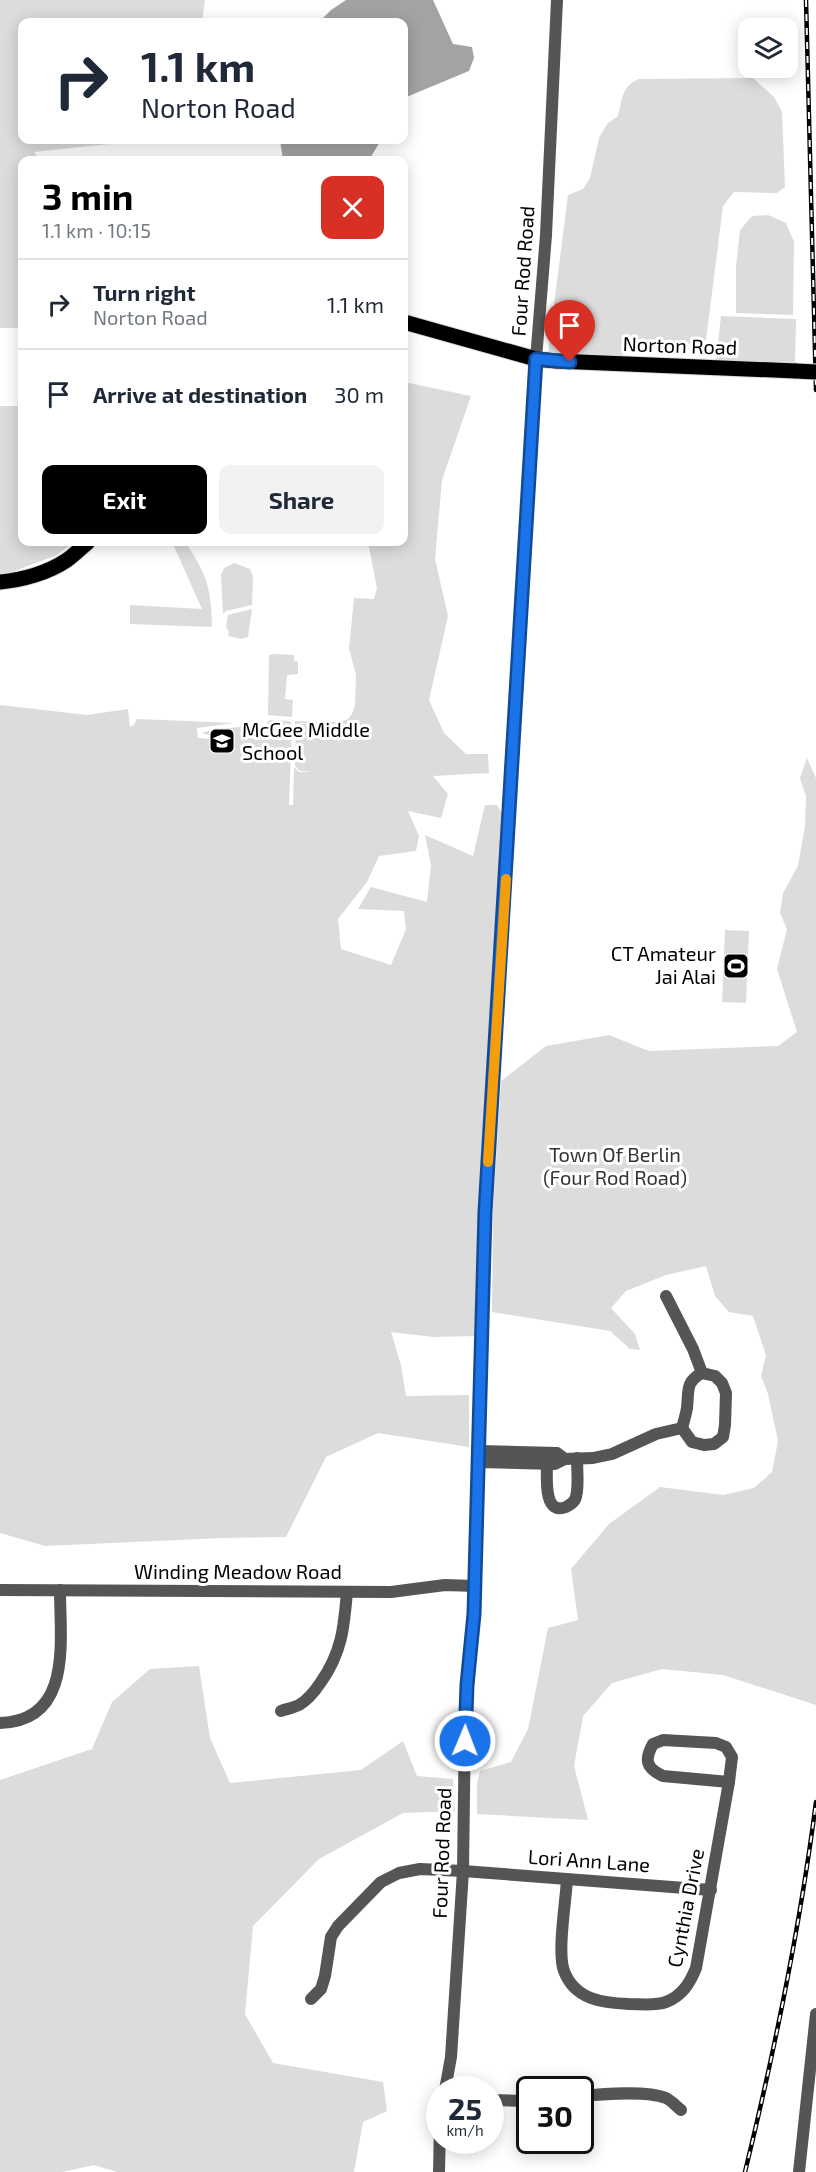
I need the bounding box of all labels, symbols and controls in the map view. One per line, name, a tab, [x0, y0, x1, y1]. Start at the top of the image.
map controls	[738, 18, 798, 78]
button: layers	[738, 18, 798, 78]
text: 1.1 km	[141, 40, 255, 90]
icon: right	[42, 42, 120, 120]
text: Norton Road	[141, 91, 296, 123]
text: 3 min	[42, 174, 133, 217]
button: close	[321, 176, 384, 239]
street label: Four Rod Road	[505, 205, 539, 337]
text: 1.1 km · 10:15	[42, 218, 151, 242]
text: Turn right	[93, 279, 195, 305]
icon: right	[42, 288, 75, 321]
text: 1.1 km	[327, 291, 384, 317]
pin	[544, 300, 595, 362]
text: Norton Road	[93, 305, 208, 329]
icon: arrive	[553, 309, 586, 342]
street label: Norton Road	[622, 331, 738, 359]
icon: arrive	[42, 378, 75, 411]
text: Arrive at destination	[93, 381, 307, 407]
text: 30 m	[334, 381, 384, 407]
button: Exit	[42, 465, 207, 534]
button: Share	[219, 465, 384, 534]
place label: McGee Middle School	[242, 717, 370, 764]
school or university icon: McGee Middle School	[207, 726, 237, 756]
place label: CT Amateur Jai Alai	[611, 941, 716, 988]
sports icon: CT Amateur Jai Alai	[721, 951, 751, 981]
park label: Town Of Berlin (Four Rod Road)	[543, 1142, 687, 1189]
street label: Winding Meadow Road	[134, 1559, 342, 1583]
position arrow	[433, 1709, 497, 1773]
street label: Four Rod Road	[427, 1787, 455, 1919]
street label: Lori Ann Lane	[527, 1844, 651, 1876]
street label: Cynthia Drive	[662, 1846, 708, 1969]
speed limit sign: 30	[516, 2076, 594, 2154]
text: 25	[448, 2090, 482, 2126]
text: km/h	[446, 2121, 484, 2139]

